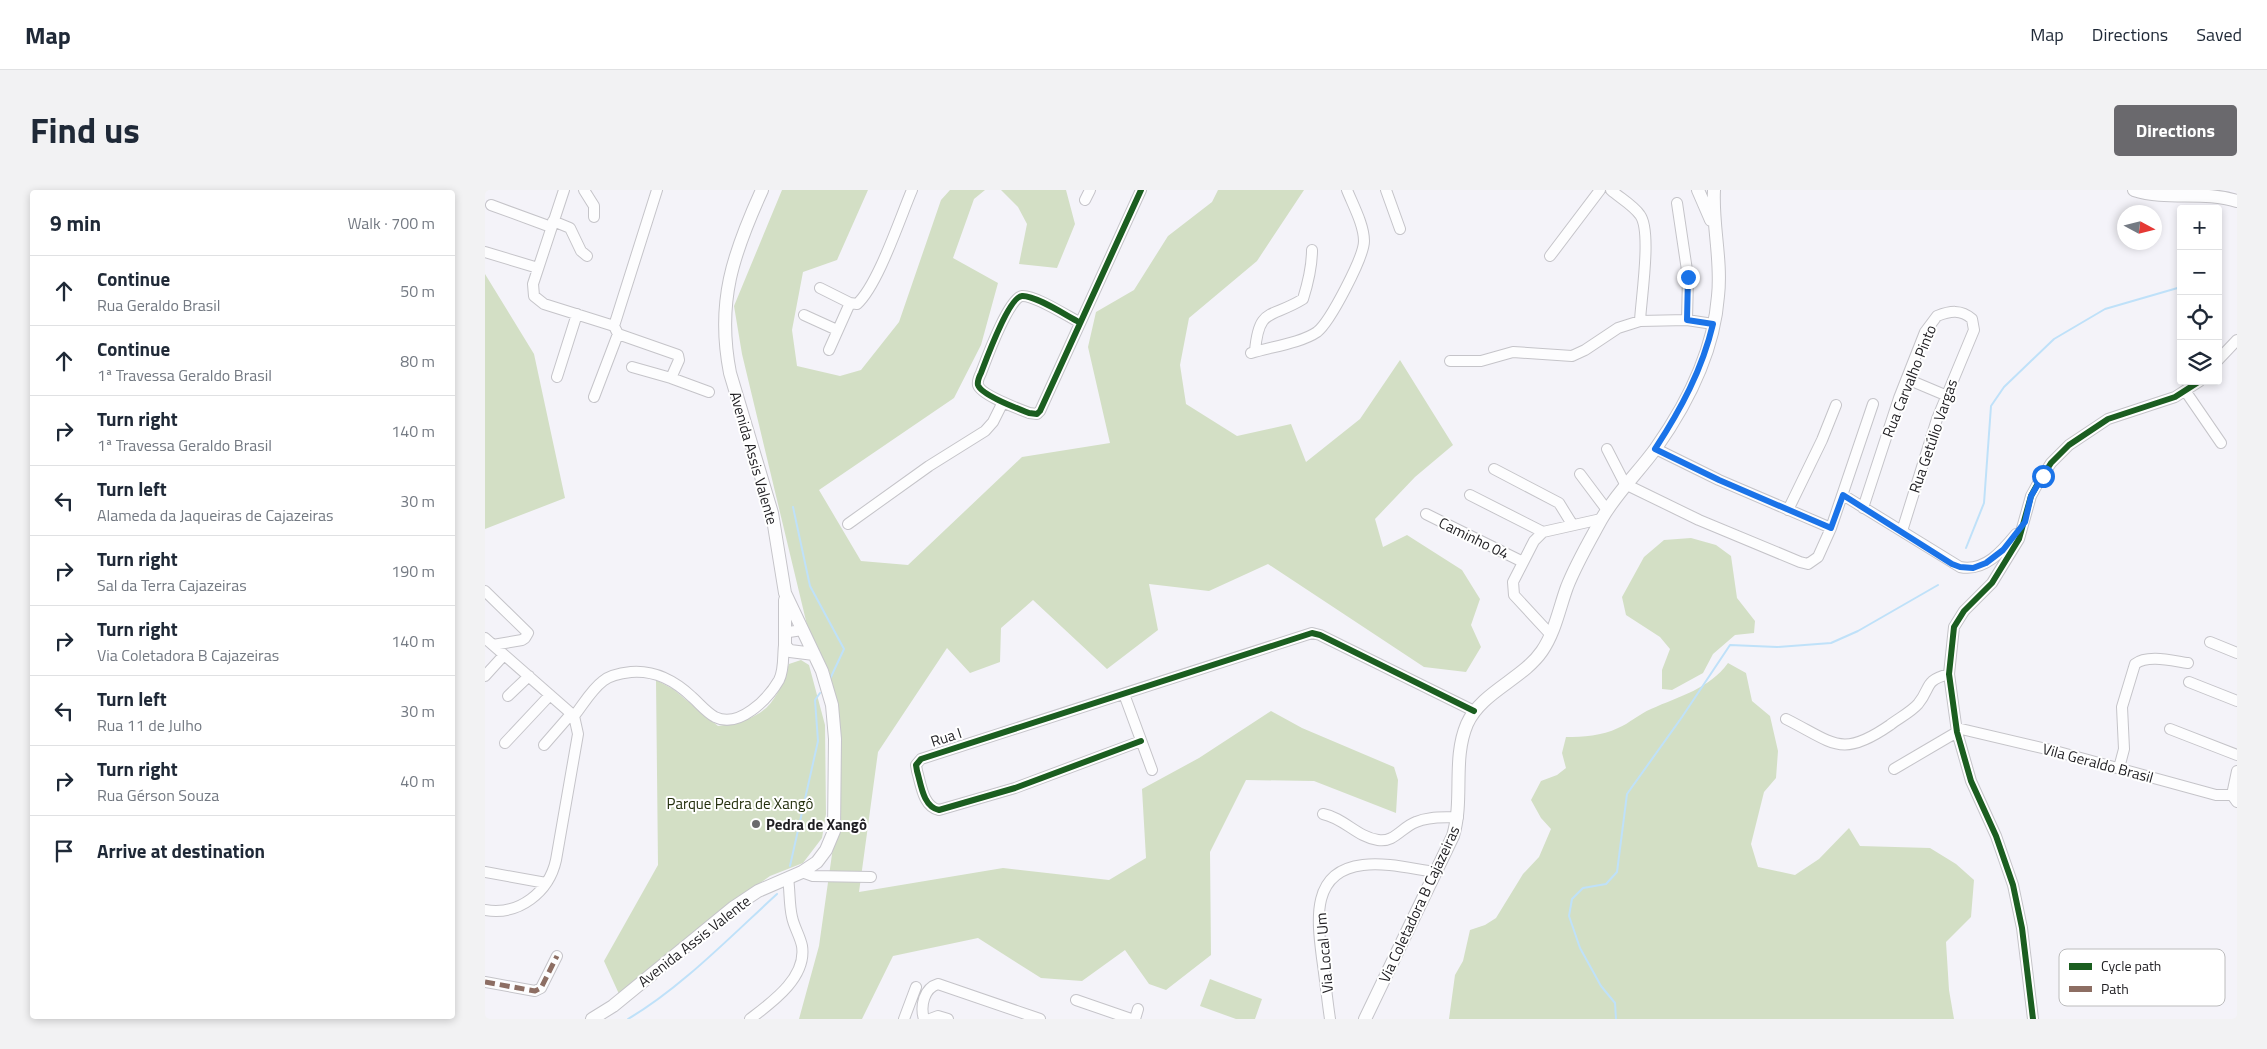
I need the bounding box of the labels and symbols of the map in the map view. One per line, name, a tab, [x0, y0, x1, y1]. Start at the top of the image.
north arrow	[2117, 205, 2162, 250]
route end	[1677, 266, 1700, 289]
street label: Rua Carvalho Pinto	[1876, 321, 1942, 441]
street label: Rua Getúlio Vargas	[1903, 376, 1963, 496]
street label: Avenida Assis Valente	[724, 389, 784, 527]
route start	[2032, 465, 2055, 488]
street label: Caminho 04	[1435, 511, 1513, 565]
street label: Rua I	[927, 721, 965, 753]
street label: Vila Geraldo Brasil	[2040, 737, 2156, 789]
park label: Parque Pedra de Xangô	[667, 792, 813, 815]
place label: Pedra de Xangô	[766, 813, 867, 836]
marker: Pedra de Xangô	[750, 818, 762, 830]
street label: Via Coletadora B Cajazeiras	[1372, 822, 1466, 986]
street label: Avenida Assis Valente	[633, 890, 755, 992]
street label: Via Local Um	[1309, 912, 1339, 994]
legend	[2059, 949, 2225, 1006]
text: Cycle path	[2101, 955, 2161, 976]
text: Path	[2101, 978, 2129, 999]

